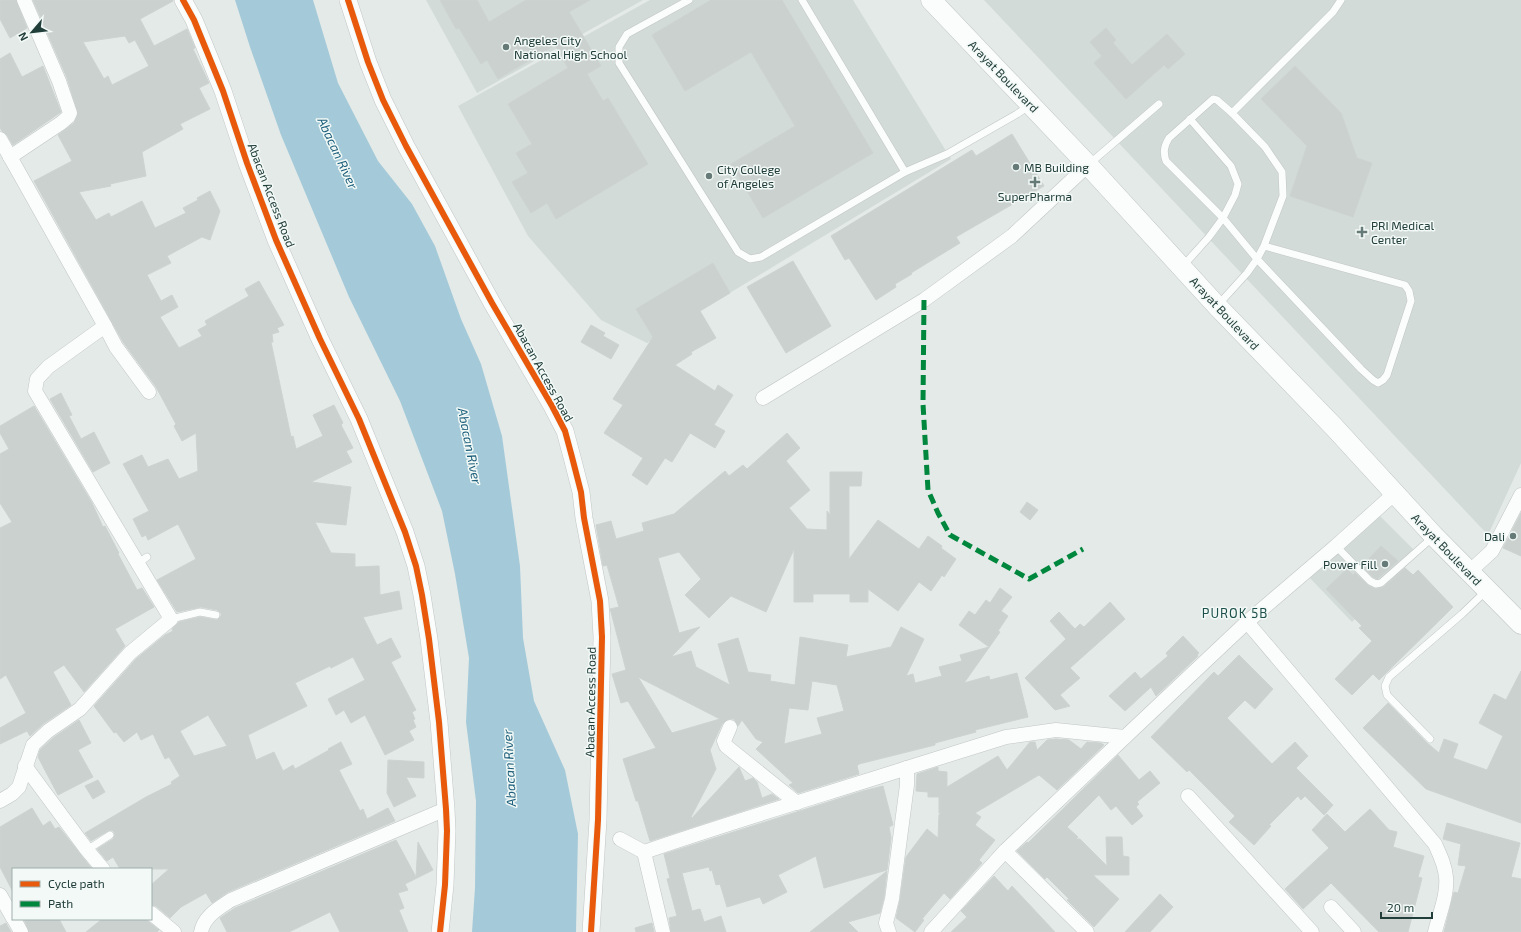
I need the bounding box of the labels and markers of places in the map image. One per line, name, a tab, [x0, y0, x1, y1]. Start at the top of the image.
place label: Angeles City National High School	[514, 33, 627, 61]
marker: Angeles City National High School	[501, 42, 511, 52]
place label: MB Building	[1024, 160, 1089, 174]
place label: City College of Angeles	[717, 162, 780, 190]
marker: MB Building	[1011, 162, 1021, 172]
marker: City College of Angeles	[704, 171, 714, 181]
marker: SuperPharma	[1030, 177, 1040, 187]
place label: SuperPharma	[998, 189, 1072, 203]
place label: PRI Medical Center	[1371, 218, 1435, 246]
marker: PRI Medical Center	[1356, 226, 1368, 238]
place label: Dali	[1484, 529, 1505, 543]
marker: Dali	[1508, 531, 1518, 541]
place label: Power Fill	[1323, 557, 1377, 571]
marker: Power Fill	[1380, 559, 1390, 569]

